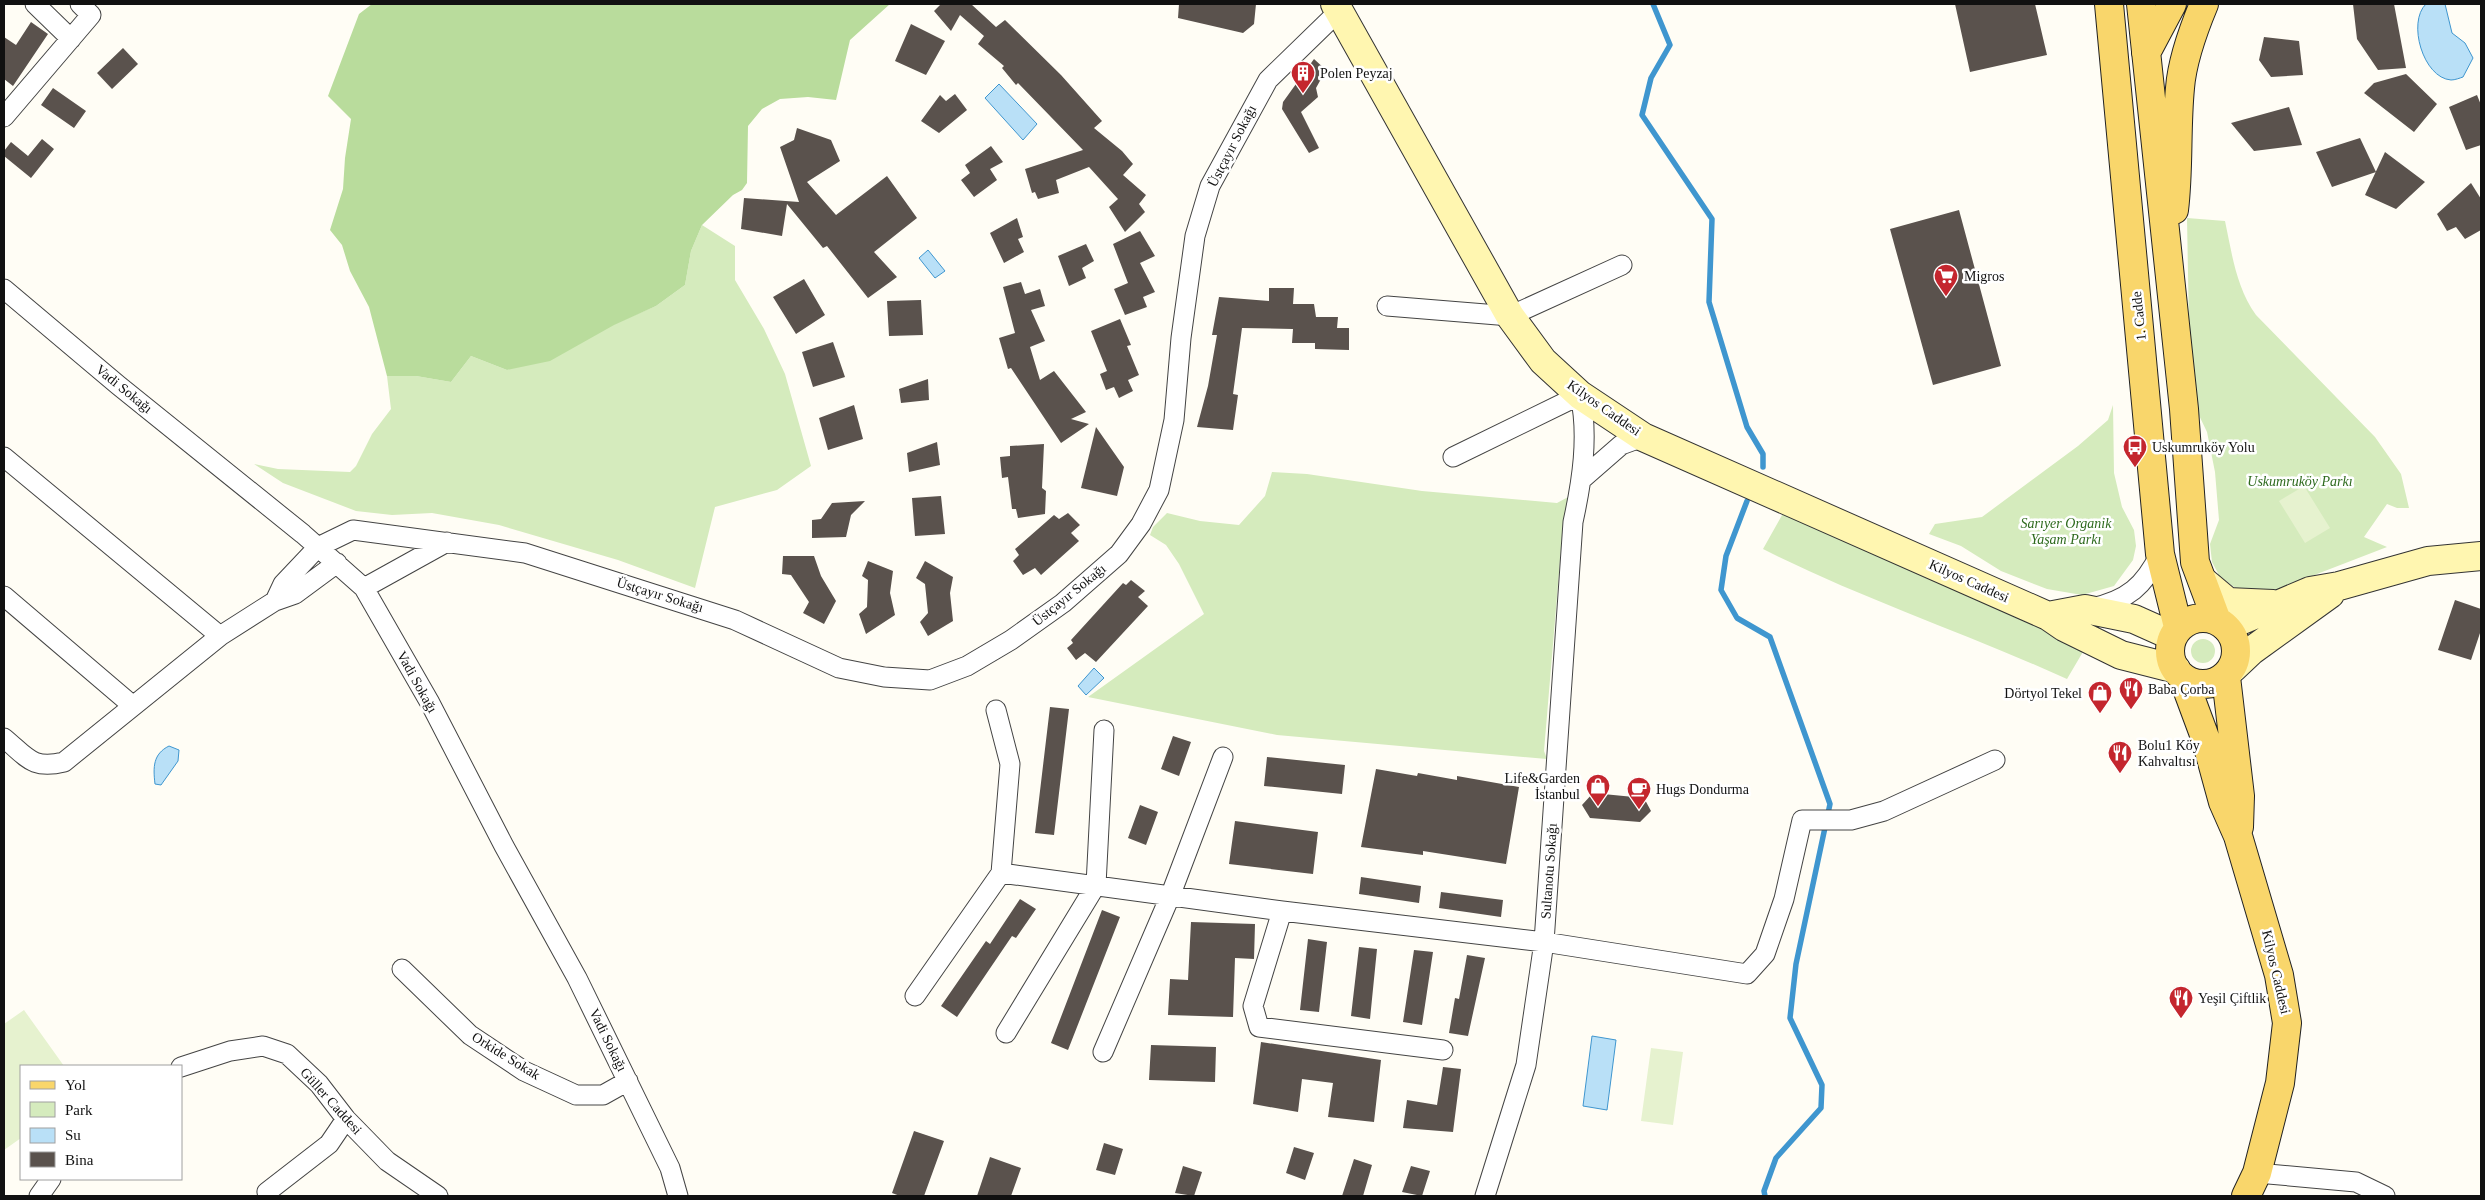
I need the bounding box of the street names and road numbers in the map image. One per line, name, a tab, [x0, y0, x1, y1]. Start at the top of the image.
street label: Üstçayır Sokağı	[1204, 102, 1259, 189]
street label: 1. Cadde	[2129, 290, 2149, 342]
street label: Vadi Sokağı	[93, 362, 155, 416]
street label: Kilyos Caddesi	[1564, 377, 1644, 439]
street label: Kilyos Caddesi	[1927, 557, 2011, 605]
street label: Üstçayır Sokağı	[1029, 560, 1109, 629]
street label: Üstçayır Sokağı	[615, 574, 706, 615]
street label: Vadi Sokağı	[394, 649, 440, 715]
street label: Sultanotu Sokağı	[1538, 822, 1560, 919]
street label: Kilyos Caddesi	[2259, 928, 2293, 1016]
street label: Vadi Sokağı	[586, 1006, 630, 1074]
street label: Orkide Sokak	[469, 1029, 543, 1083]
street label: Güller Caddesi	[297, 1065, 365, 1137]

